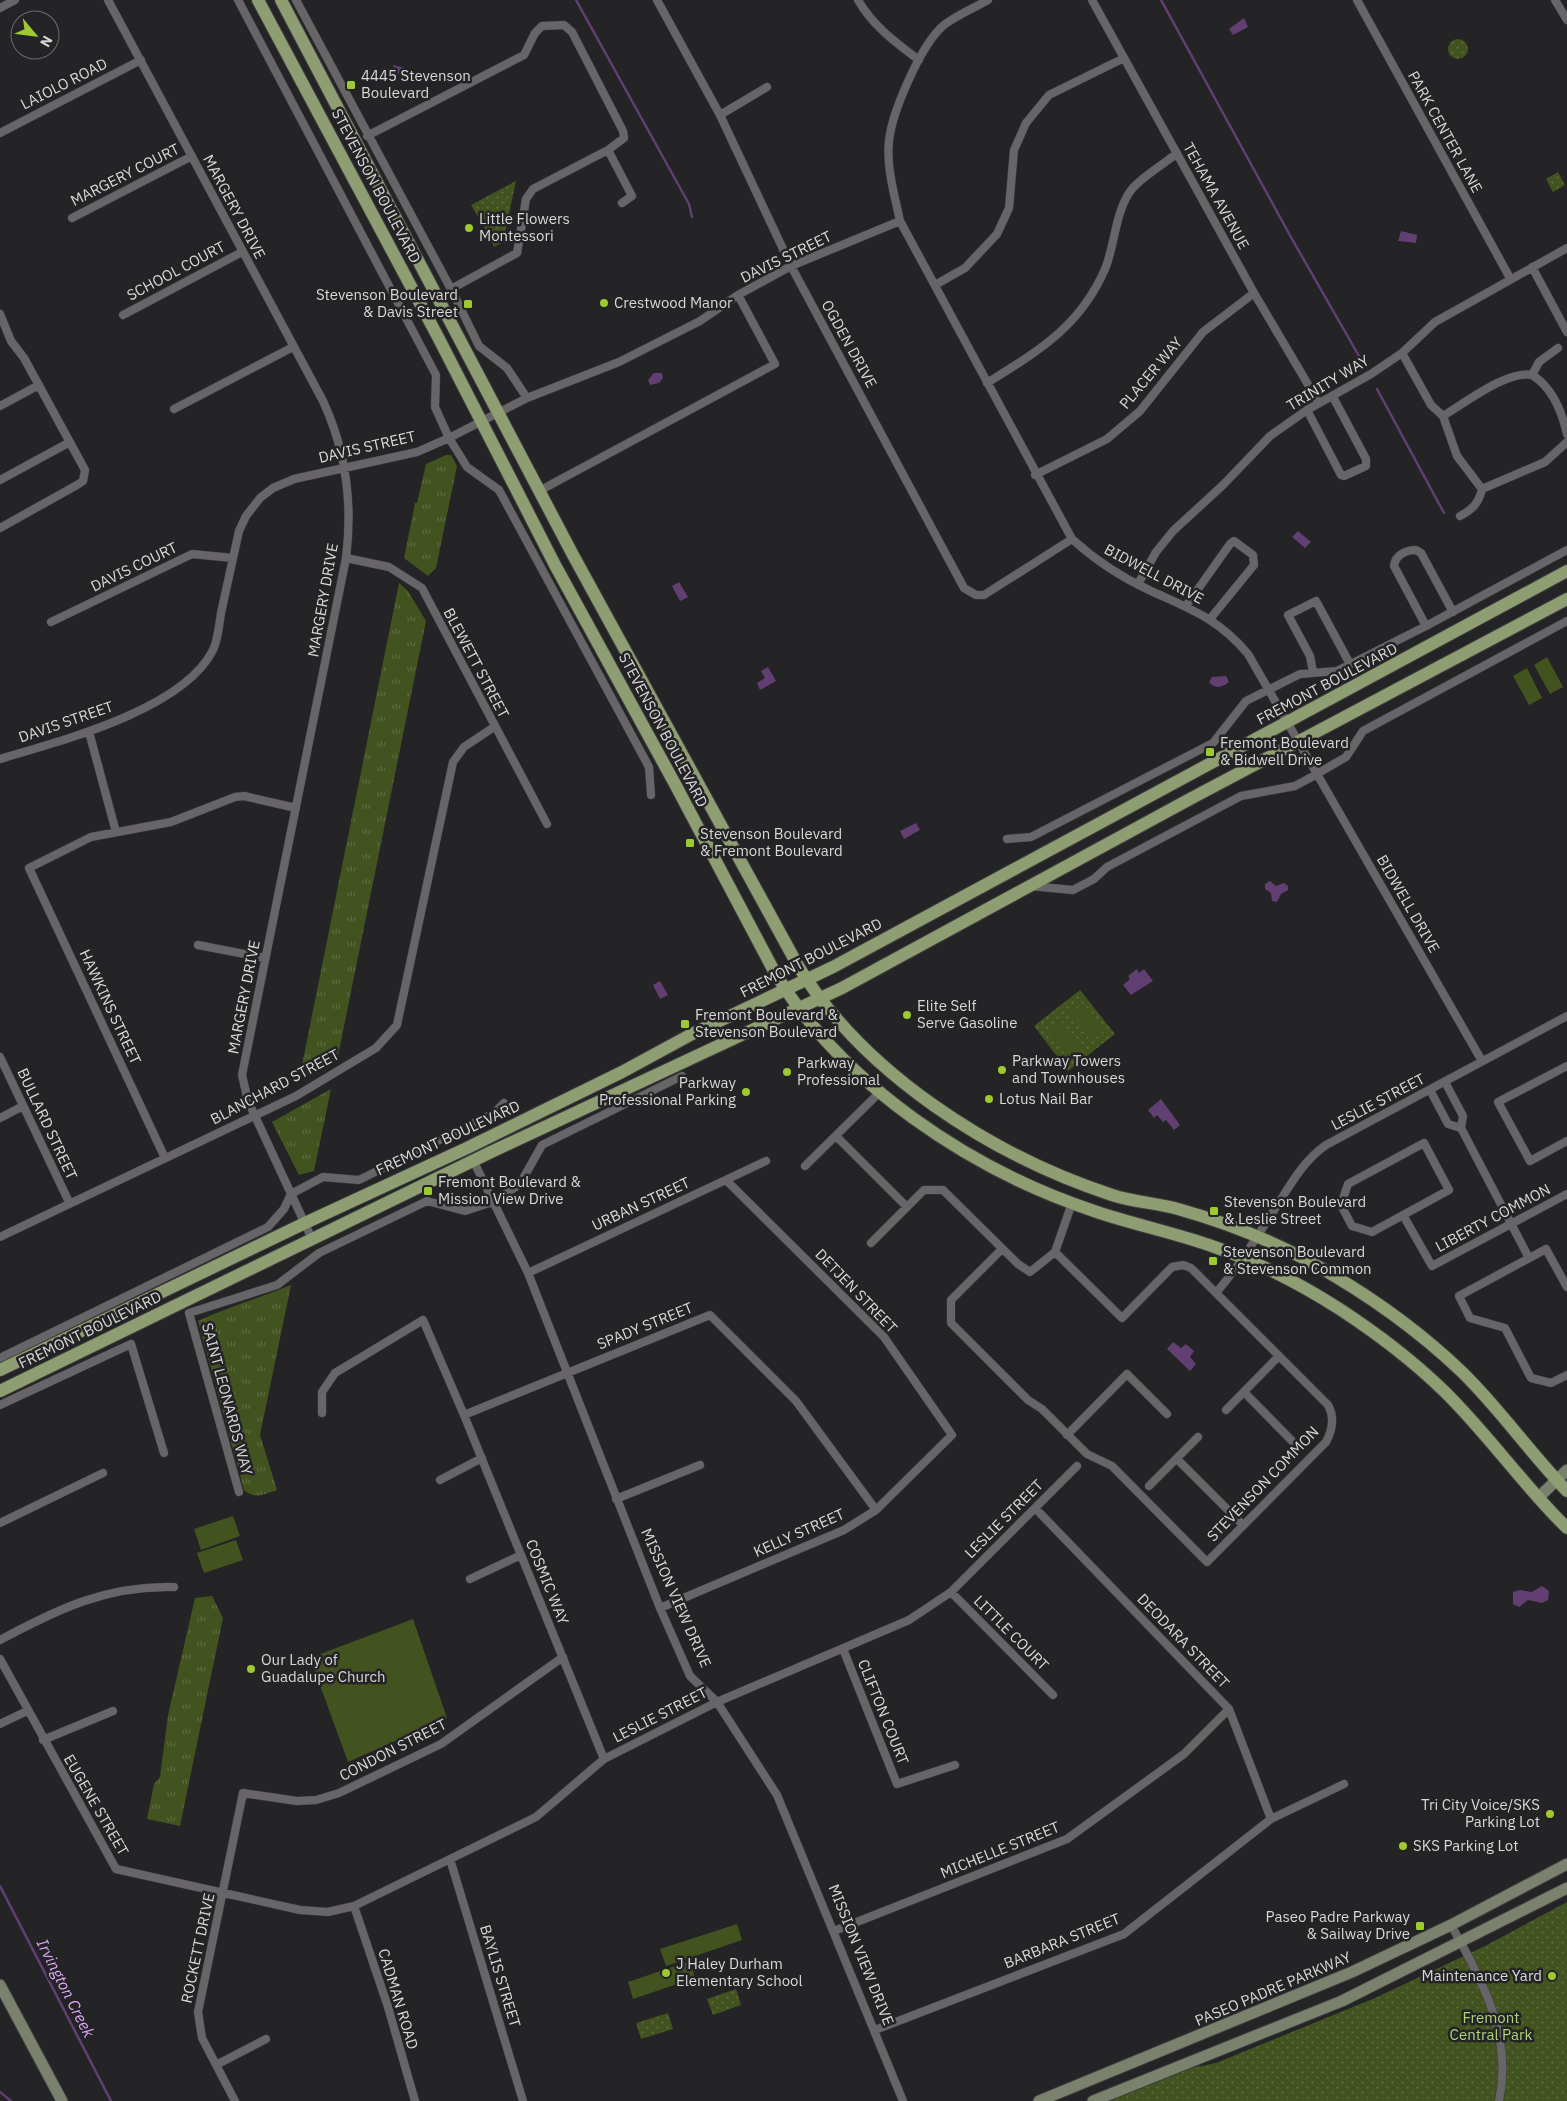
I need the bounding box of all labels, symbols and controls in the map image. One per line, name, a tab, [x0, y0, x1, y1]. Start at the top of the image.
north arrow	[10, 10, 60, 60]
text: N	[36, 33, 57, 50]
street label: LAIOLO ROAD	[17, 54, 110, 114]
place label: 4445 Stevenson Boulevard	[361, 66, 471, 102]
street label: PARK CENTER LANE	[1404, 67, 1487, 196]
marker: 4445 Stevenson Boulevard	[345, 79, 357, 91]
street label: STEVENSON BOULEVARD	[328, 105, 425, 266]
street label: MARGERY COURT	[67, 139, 183, 210]
street label: TEHAMA AVENUE	[1179, 139, 1254, 253]
street label: MARGERY DRIVE	[199, 151, 270, 262]
place label: Little Flowers Montessori	[479, 209, 570, 245]
marker: Little Flowers Montessori	[463, 222, 475, 234]
street label: DAVIS STREET	[737, 226, 835, 287]
street label: SCHOOL COURT	[123, 236, 229, 304]
place label: Stevenson Boulevard & Davis Street	[316, 285, 458, 321]
place label: Crestwood Manor	[614, 293, 733, 312]
street label: OGDEN DRIVE	[817, 296, 881, 391]
marker: Crestwood Manor	[598, 297, 610, 309]
marker: Stevenson Boulevard & Davis Street	[462, 298, 474, 310]
street label: PLACER WAY	[1115, 333, 1186, 413]
street label: TRINITY WAY	[1283, 350, 1372, 415]
street label: DAVIS STREET	[316, 426, 418, 467]
street label: DAVIS COURT	[87, 537, 181, 596]
street label: BIDWELL DRIVE	[1101, 539, 1207, 608]
street label: MARGERY DRIVE	[303, 541, 342, 658]
street label: BLEWETT STREET	[439, 604, 514, 721]
street label: FREMONT BOULEVARD	[1253, 638, 1400, 729]
street label: STEVENSON BOULEVARD	[615, 649, 712, 810]
street label: DAVIS STREET	[16, 696, 116, 747]
place label: Fremont Boulevard & Bidwell Drive	[1220, 733, 1349, 769]
marker: Fremont Boulevard & Bidwell Drive	[1204, 746, 1216, 758]
place label: Stevenson Boulevard & Fremont Boulevard	[700, 824, 843, 860]
marker: Stevenson Boulevard & Fremont Boulevard	[684, 837, 696, 849]
street label: BIDWELL DRIVE	[1373, 851, 1444, 956]
street label: FREMONT BOULEVARD	[737, 914, 885, 1002]
street label: MARGERY DRIVE	[223, 938, 264, 1055]
street label: HAWKINS STREET	[75, 946, 146, 1068]
place label: Elite Self Serve Gasoline	[917, 996, 1017, 1032]
place label: Fremont Boulevard & Stevenson Boulevard	[695, 1005, 838, 1041]
marker: Elite Self Serve Gasoline	[901, 1009, 913, 1021]
marker: Fremont Boulevard & Stevenson Boulevard	[679, 1018, 691, 1030]
street label: BLANCHARD STREET	[207, 1044, 343, 1129]
place label: Parkway Towers and Townhouses	[1012, 1051, 1125, 1087]
place label: Parkway Professional	[797, 1053, 880, 1089]
marker: Parkway Towers and Townhouses	[996, 1064, 1008, 1076]
street label: BULLARD STREET	[13, 1065, 82, 1183]
marker: Parkway Professional	[781, 1066, 793, 1078]
street label: LESLIE STREET	[1328, 1069, 1428, 1134]
place label: Parkway Professional Parking	[599, 1073, 737, 1109]
marker: Parkway Professional Parking	[740, 1086, 752, 1098]
place label: Lotus Nail Bar	[999, 1089, 1093, 1108]
marker: Lotus Nail Bar	[983, 1093, 995, 1105]
street label: FREMONT BOULEVARD	[373, 1096, 523, 1179]
place label: Fremont Boulevard & Mission View Drive	[438, 1172, 581, 1208]
street label: URBAN STREET	[589, 1172, 693, 1235]
street label: LIBERTY COMMON	[1432, 1179, 1554, 1256]
marker: Fremont Boulevard & Mission View Drive	[422, 1185, 434, 1197]
place label: Stevenson Boulevard & Leslie Street	[1224, 1192, 1366, 1228]
marker: Stevenson Boulevard & Leslie Street	[1208, 1205, 1220, 1217]
place label: Stevenson Boulevard & Stevenson Common	[1223, 1242, 1372, 1278]
street label: DETJEN STREET	[811, 1244, 902, 1337]
marker: Stevenson Boulevard & Stevenson Common	[1207, 1255, 1219, 1267]
street label: FREMONT BOULEVARD	[15, 1287, 164, 1372]
street label: SPADY STREET	[594, 1298, 696, 1353]
street label: SAINT LEONARDS WAY	[198, 1321, 257, 1477]
street label: STEVENSON COMMON	[1203, 1422, 1323, 1545]
street label: LESLIE STREET	[960, 1475, 1047, 1562]
street label: KELLY STREET	[750, 1504, 848, 1561]
street label: MISSION VIEW DRIVE	[637, 1525, 716, 1670]
street label: COSMIC WAY	[522, 1536, 573, 1627]
street label: DEODARA STREET	[1133, 1589, 1234, 1692]
street label: LITTLE COURT	[970, 1591, 1053, 1674]
place label: Our Lady of Guadalupe Church	[261, 1650, 386, 1686]
street label: CLIFTON COURT	[854, 1656, 913, 1768]
marker: Our Lady of Guadalupe Church	[245, 1663, 257, 1675]
street label: LESLIE STREET	[609, 1682, 711, 1747]
street label: CONDON STREET	[336, 1714, 450, 1785]
street label: EUGENE STREET	[60, 1751, 133, 1859]
place label: Tri City Voice/SKS Parking Lot	[1421, 1795, 1540, 1831]
marker: Tri City Voice/SKS Parking Lot	[1544, 1808, 1556, 1820]
street label: MICHELLE STREET	[937, 1817, 1063, 1882]
place label: SKS Parking Lot	[1413, 1836, 1519, 1855]
marker: SKS Parking Lot	[1397, 1840, 1409, 1852]
street label: MISSION VIEW DRIVE	[824, 1881, 898, 2028]
street label: ROCKETT DRIVE	[177, 1891, 218, 2005]
place label: Paseo Padre Parkway & Sailway Drive	[1266, 1907, 1411, 1943]
street label: BARBARA STREET	[1001, 1908, 1123, 1973]
marker: Paseo Padre Parkway & Sailway Drive	[1414, 1920, 1426, 1932]
street label: BAYLIS STREET	[476, 1922, 525, 2030]
water label: Irvington Creek	[33, 1935, 100, 2041]
street label: CADMAN ROAD	[374, 1946, 423, 2052]
street label: PASEO PADRE PARKWAY	[1192, 1947, 1354, 2030]
place label: J Haley Durham Elementary School	[676, 1954, 803, 1990]
place label: Maintenance Yard	[1422, 1966, 1542, 1985]
marker: J Haley Durham Elementary School	[660, 1967, 672, 1979]
marker: Maintenance Yard	[1546, 1970, 1558, 1982]
park label: Fremont Central Park	[1450, 2008, 1532, 2044]

